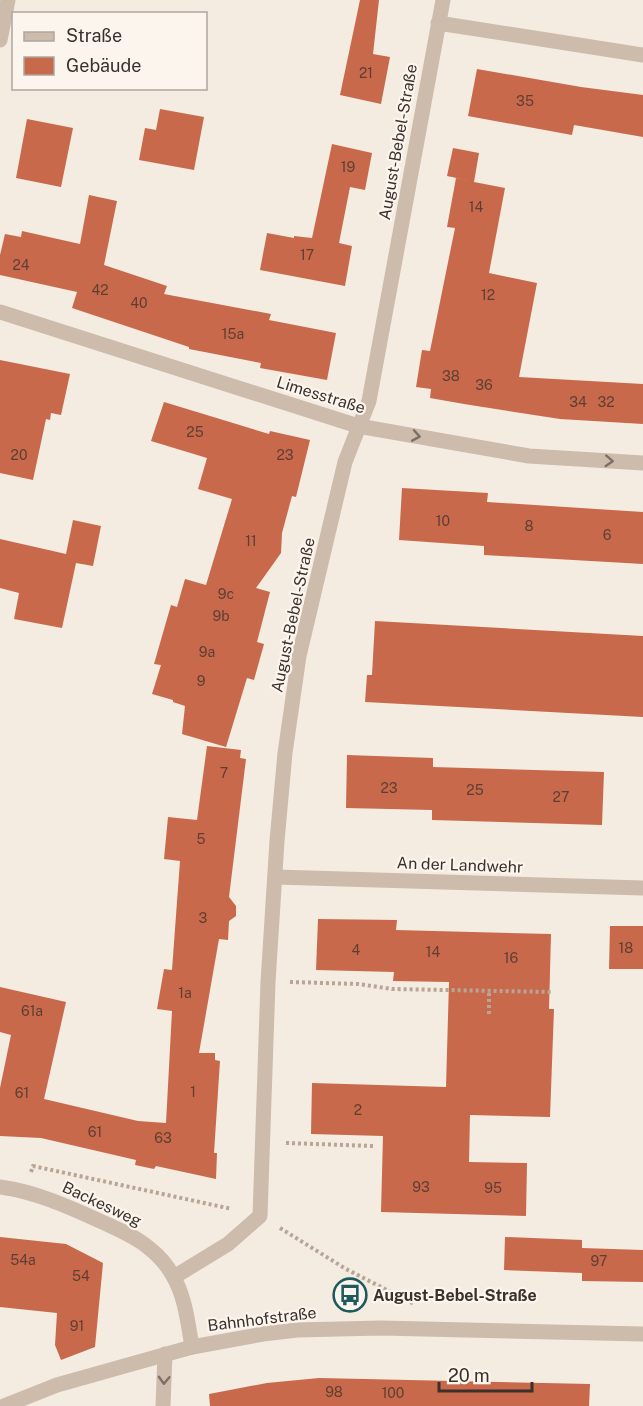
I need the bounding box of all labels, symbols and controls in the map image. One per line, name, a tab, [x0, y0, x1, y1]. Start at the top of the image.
legend	[12, 12, 207, 90]
text: Straße	[66, 25, 122, 46]
text: Gebäude	[66, 55, 141, 76]
street label: August-Bebel-Straße	[375, 63, 421, 221]
house number: 21	[359, 65, 373, 81]
house number: 35	[516, 93, 534, 109]
house number: 19	[341, 159, 355, 175]
house number: 14	[469, 199, 483, 215]
house number: 17	[300, 247, 314, 263]
house number: 24	[12, 257, 30, 273]
house number: 42	[91, 282, 109, 298]
house number: 12	[481, 287, 495, 303]
house number: 40	[130, 295, 148, 311]
house number: 15a	[222, 326, 244, 342]
house number: 38	[442, 368, 460, 384]
street label: Limesstraße	[274, 373, 368, 417]
house number: 36	[475, 377, 493, 393]
house number: 34	[569, 394, 587, 410]
house number: 32	[597, 394, 615, 410]
house number: 25	[186, 424, 204, 440]
one-way arrow	[411, 430, 421, 442]
house number: 20	[11, 447, 27, 463]
house number: 23	[276, 447, 294, 463]
one-way arrow	[605, 455, 614, 468]
house number: 10	[436, 513, 450, 529]
house number: 8	[524, 518, 534, 534]
house number: 6	[603, 527, 612, 543]
house number: 11	[245, 533, 257, 549]
street label: August-Bebel-Straße	[267, 536, 319, 694]
house number: 9c	[218, 586, 234, 602]
house number: 9b	[212, 608, 230, 624]
house number: 9a	[199, 644, 215, 660]
house number: 9	[197, 673, 206, 689]
house number: 7	[220, 765, 228, 781]
house number: 23	[380, 780, 398, 796]
house number: 25	[466, 782, 484, 798]
house number: 27	[553, 789, 569, 805]
house number: 5	[197, 831, 206, 847]
street label: An der Landwehr	[396, 853, 524, 877]
house number: 3	[199, 910, 208, 926]
house number: 18	[619, 940, 633, 956]
house number: 4	[352, 942, 361, 958]
house number: 14	[426, 944, 440, 960]
house number: 16	[504, 950, 518, 966]
house number: 1a	[178, 985, 192, 1001]
house number: 61a	[21, 1003, 43, 1019]
house number: 1	[190, 1084, 196, 1100]
house number: 61	[15, 1085, 29, 1101]
house number: 2	[354, 1102, 362, 1118]
house number: 61	[88, 1124, 102, 1140]
house number: 63	[154, 1130, 172, 1146]
street label: Backesweg	[59, 1177, 145, 1231]
house number: 93	[412, 1179, 430, 1195]
house number: 95	[484, 1180, 502, 1196]
house number: 54a	[10, 1252, 36, 1268]
house number: 97	[591, 1253, 607, 1269]
house number: 54	[72, 1268, 90, 1284]
bus stop icon: August-Bebel-Straße	[332, 1277, 368, 1313]
place label: August-Bebel-Straße	[373, 1286, 537, 1305]
street label: Bahnhofstraße	[206, 1303, 318, 1335]
house number: 91	[70, 1318, 84, 1334]
scale bar	[439, 1355, 532, 1393]
text: 20 m	[448, 1365, 490, 1386]
one-way arrow	[158, 1375, 171, 1384]
house number: 98	[325, 1384, 343, 1400]
house number: 100	[382, 1385, 404, 1401]

